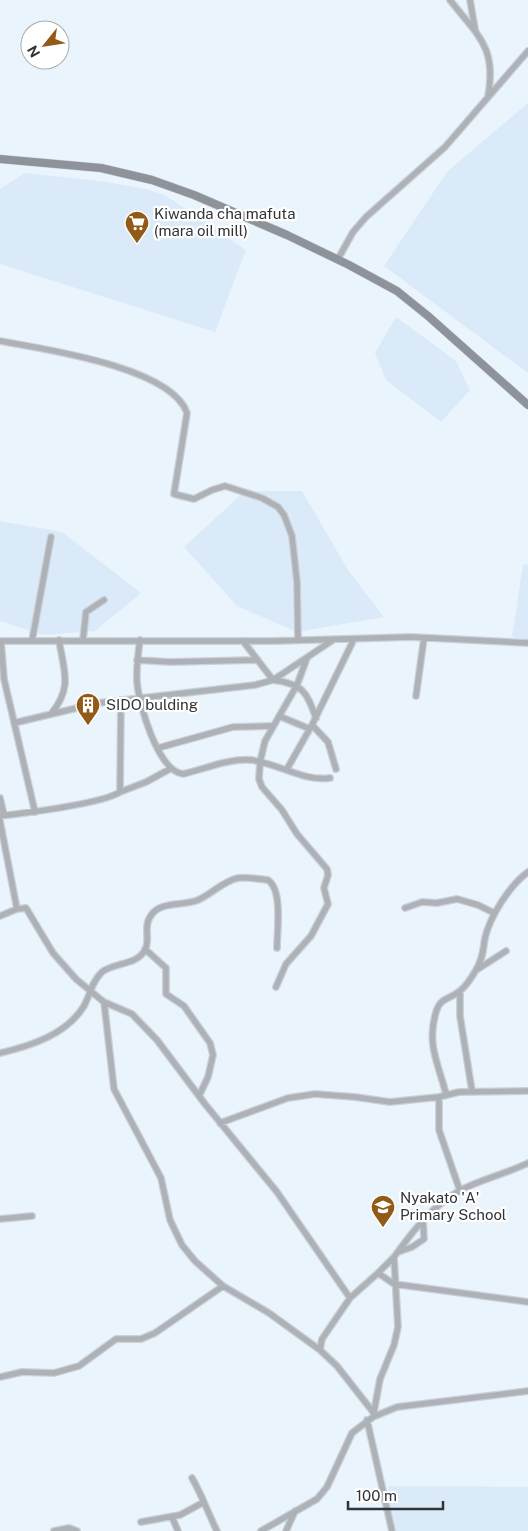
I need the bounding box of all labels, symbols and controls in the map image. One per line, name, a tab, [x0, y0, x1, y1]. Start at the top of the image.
north arrow	[20, 20, 70, 70]
text: N	[24, 43, 43, 60]
place label: Kiwanda cha mafuta (mara oil mill)	[154, 205, 295, 239]
supermarket icon: Kiwanda cha mafuta (mara oil mill)	[124, 210, 150, 244]
building icon: SIDO bulding	[75, 692, 101, 726]
place label: SIDO bulding	[106, 696, 198, 713]
place label: Nyakato 'A' Primary School	[400, 1189, 506, 1223]
school or university icon: Nyakato 'A' Primary School	[370, 1194, 396, 1228]
scale bar	[348, 1478, 443, 1510]
text: 100 m	[356, 1487, 397, 1504]

